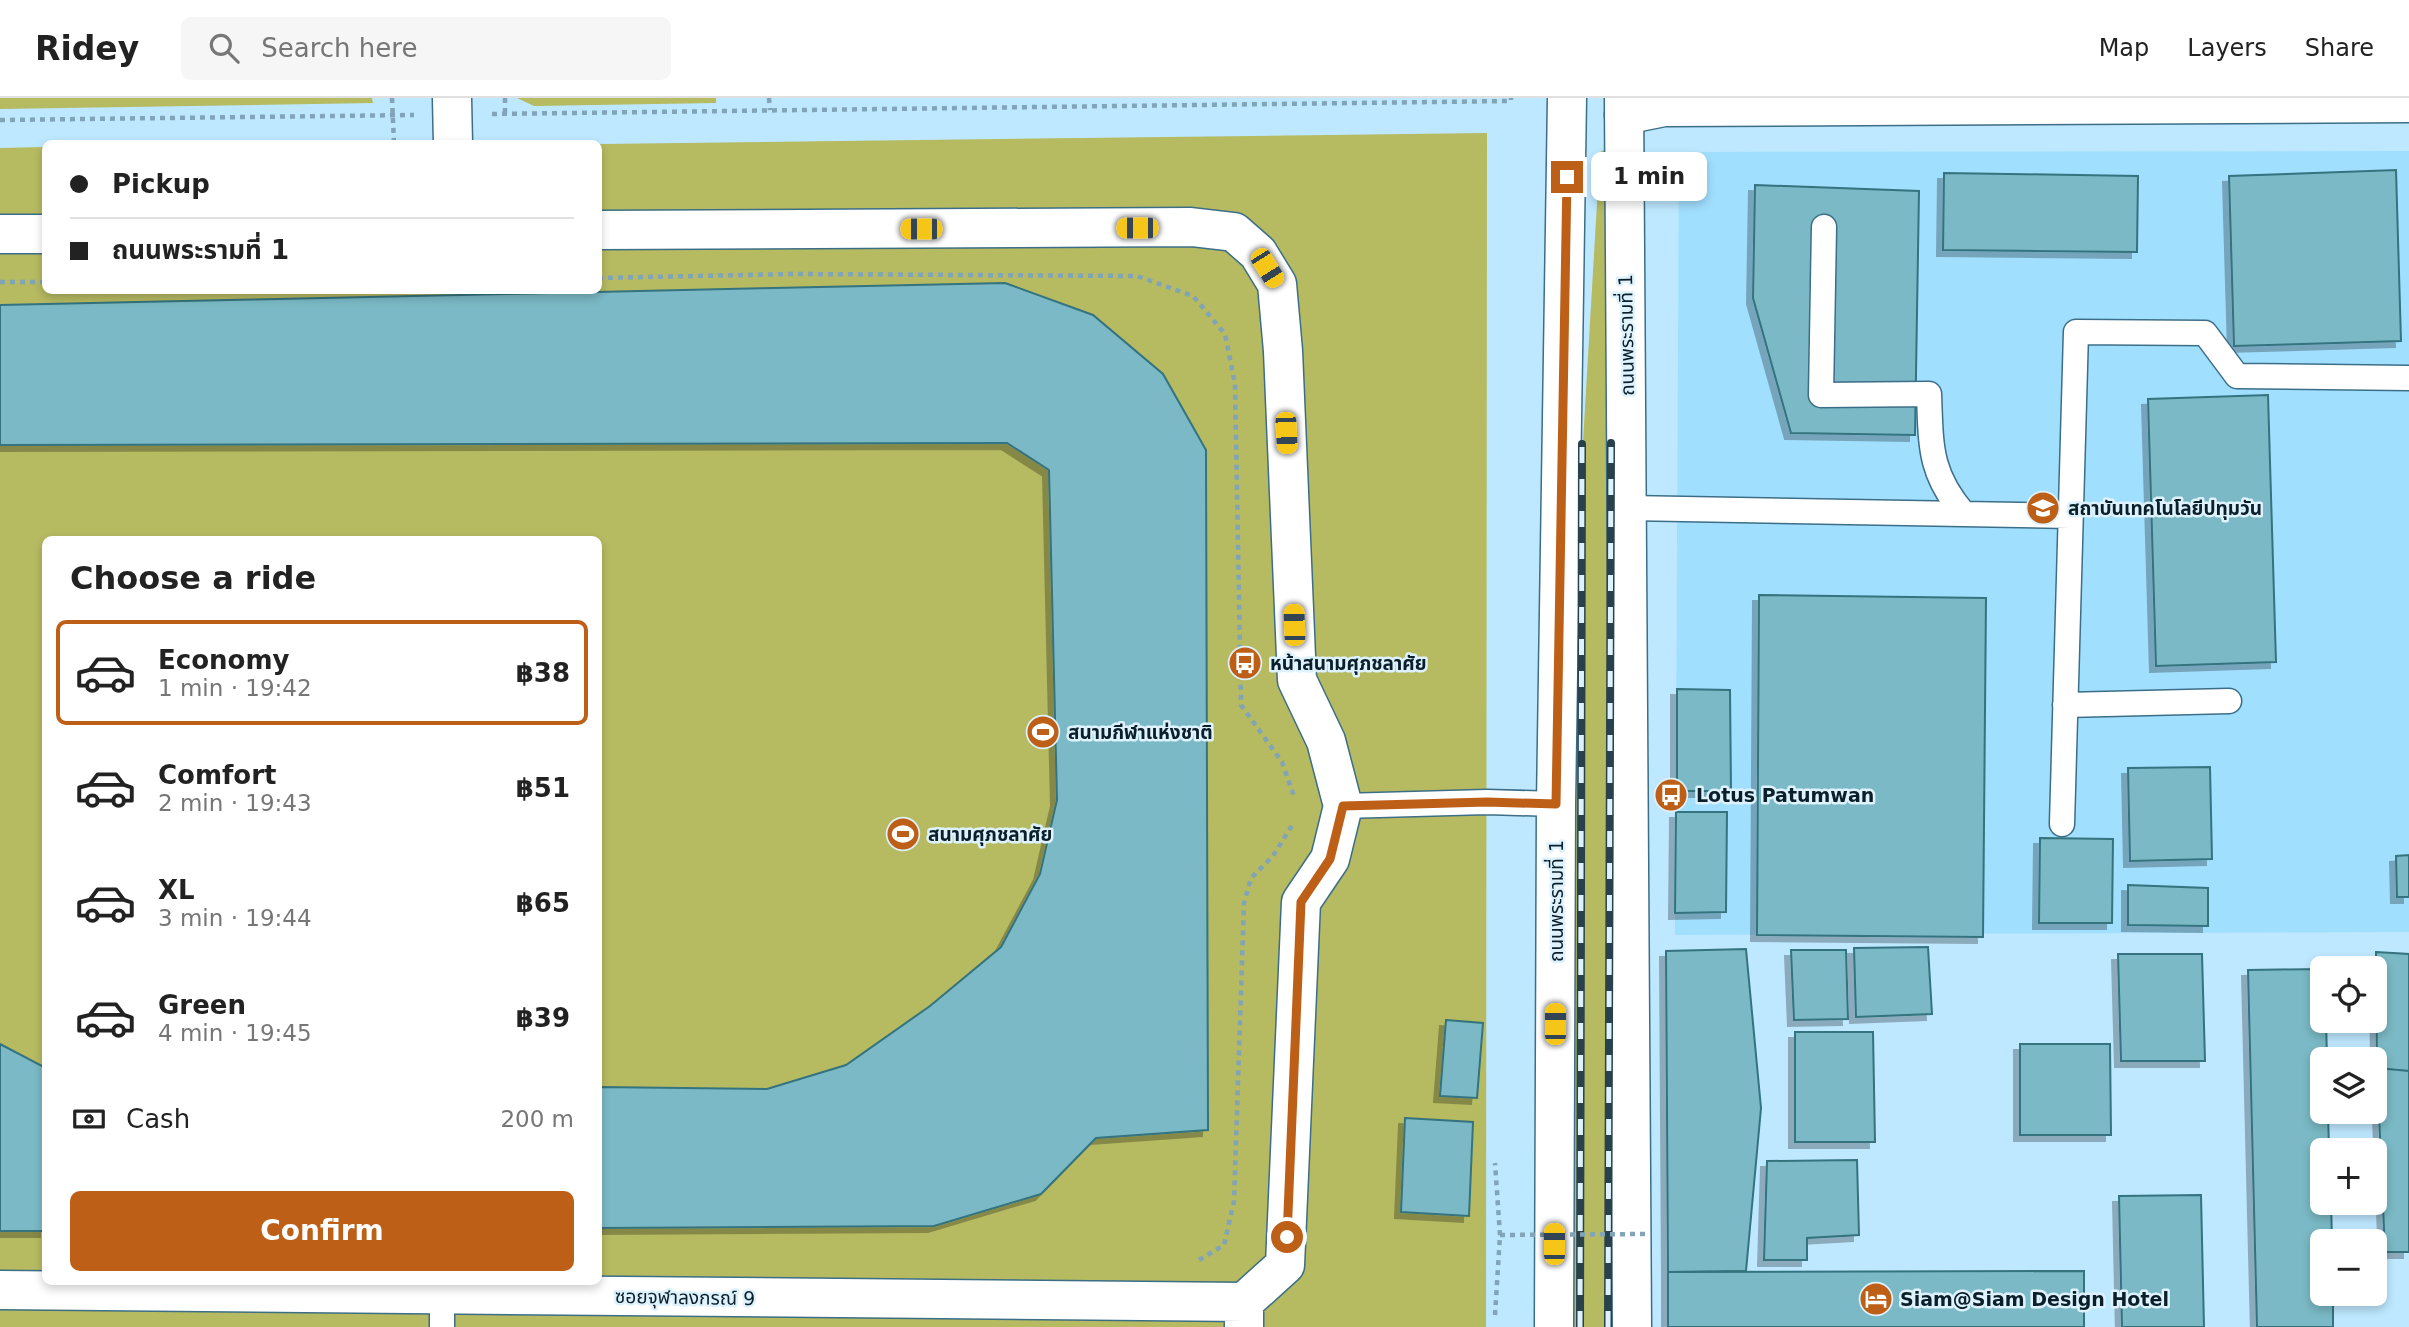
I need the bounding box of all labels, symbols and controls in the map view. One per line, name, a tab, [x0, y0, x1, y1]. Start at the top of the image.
search box	[181, 17, 671, 80]
text: Ridey	[35, 29, 139, 68]
icon: search	[205, 29, 243, 67]
text: Search here	[261, 33, 417, 63]
text: Map	[2099, 34, 2149, 62]
text: Layers	[2187, 34, 2267, 62]
text: Share	[2305, 34, 2374, 62]
callout: 1 min	[1592, 153, 1707, 202]
route end	[1551, 161, 1583, 193]
text: 1 min	[1613, 163, 1685, 189]
text: Pickup	[112, 169, 210, 199]
car	[1117, 218, 1159, 239]
car	[901, 219, 943, 240]
text: ถนนพระรามที่ 1	[112, 235, 289, 265]
car	[1247, 245, 1288, 291]
street label: ถนนพระรามที่ 1	[1612, 274, 1638, 396]
car	[1275, 411, 1298, 455]
school or university icon: สถาบันเทคโนโลยีปทุมวัน	[2024, 489, 2062, 527]
place label: สถาบันเทคโนโลยีปทุมวัน	[2068, 497, 2262, 520]
text: Choose a ride	[70, 559, 316, 597]
car	[1283, 604, 1306, 646]
icon: car	[74, 641, 137, 704]
bus stop icon: หน้าสนามศุภชลาศัย	[1226, 644, 1264, 682]
text: Economy	[158, 645, 289, 675]
place label: หน้าสนามศุภชลาศัย	[1270, 652, 1427, 675]
text: ฿38	[516, 658, 570, 688]
text: 1 min · 19:42	[158, 675, 312, 701]
sports icon: สนามกีฬาแห่งชาติ	[1024, 713, 1062, 751]
place label: สนามกีฬาแห่งชาติ	[1068, 721, 1213, 743]
icon: car	[74, 756, 137, 819]
text: Comfort	[158, 760, 276, 790]
text: ฿51	[516, 773, 570, 803]
bus stop icon: Lotus Patumwan	[1652, 776, 1690, 814]
place label: Lotus Patumwan	[1696, 784, 1874, 806]
text: 2 min · 19:43	[158, 790, 312, 816]
sports icon: สนามศุภชลาศัย	[884, 815, 922, 853]
place label: สนามศุภชลาศัย	[928, 823, 1052, 846]
street label: ถนนพระรามที่ 1	[1543, 840, 1567, 962]
icon: car	[74, 871, 137, 934]
text: XL	[158, 875, 195, 905]
text: ฿65	[516, 888, 570, 918]
text: 3 min · 19:44	[158, 905, 312, 931]
map controls	[2310, 956, 2387, 1306]
button: locate	[2310, 956, 2387, 1033]
icon: car	[74, 986, 137, 1049]
text: Green	[158, 990, 246, 1020]
text: ฿39	[516, 1003, 570, 1033]
car	[1545, 1003, 1566, 1045]
text: 4 min · 19:45	[158, 1020, 312, 1046]
button: layers	[2310, 1047, 2387, 1124]
icon: cash	[70, 1100, 108, 1138]
text: Cash	[126, 1104, 190, 1134]
text: 200 m	[500, 1106, 574, 1132]
button: +	[2310, 1138, 2387, 1215]
button: Confirm	[70, 1191, 574, 1271]
route start	[1271, 1221, 1303, 1253]
car	[1544, 1223, 1565, 1265]
button: −	[2310, 1229, 2387, 1306]
hotel icon: Siam@Siam Design Hotel	[1857, 1280, 1895, 1318]
street label: ซอยจุฬาลงกรณ์ 9	[615, 1285, 755, 1310]
place label: Siam@Siam Design Hotel	[1900, 1288, 2169, 1310]

